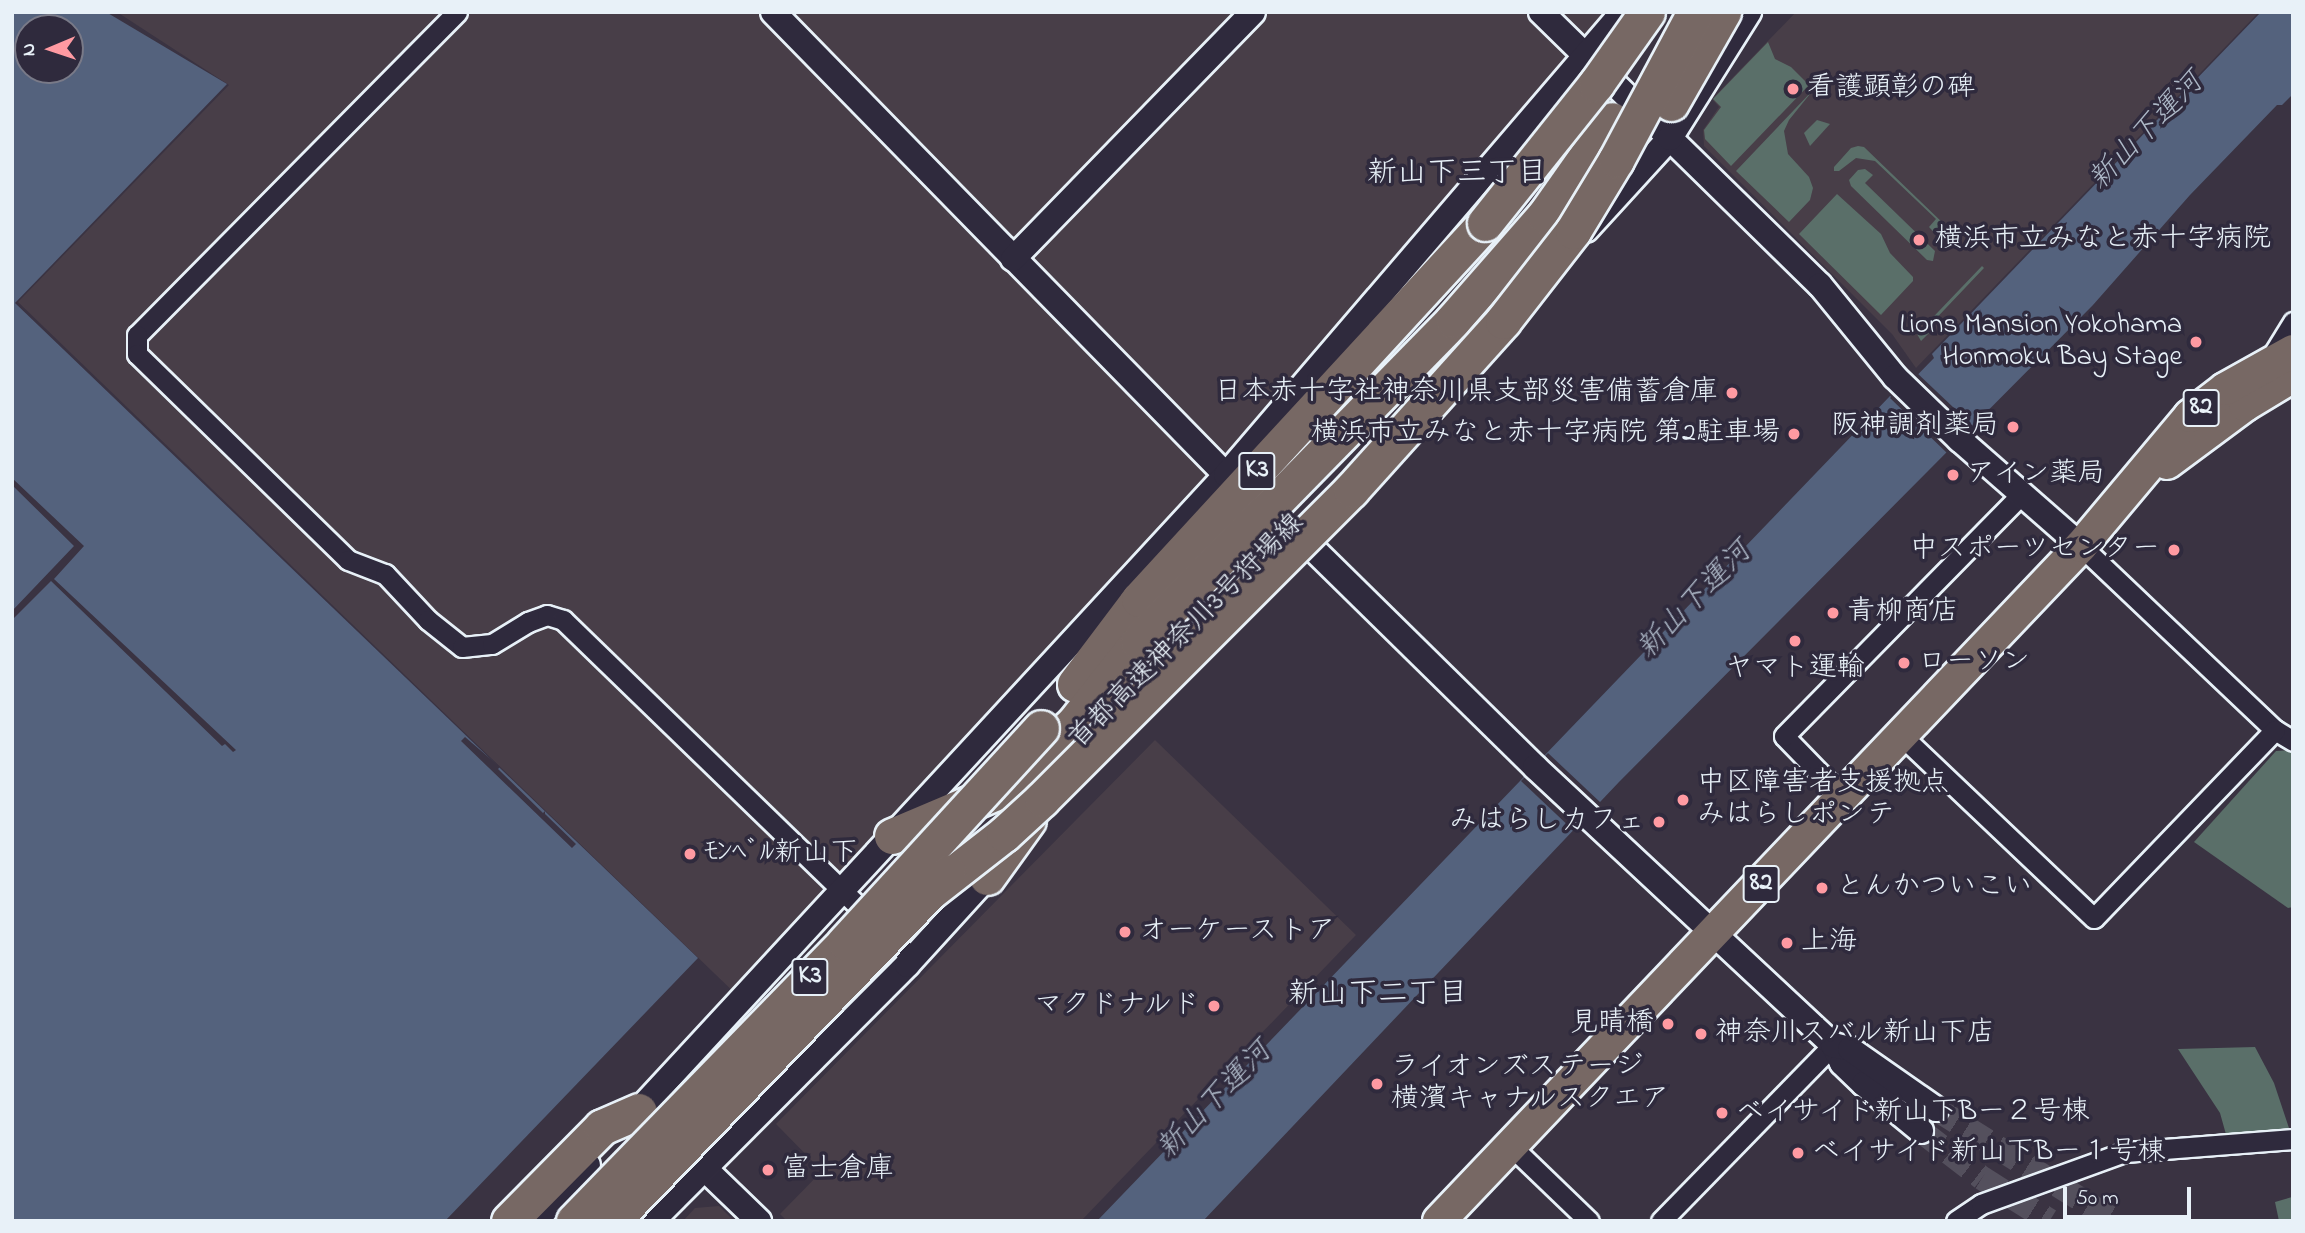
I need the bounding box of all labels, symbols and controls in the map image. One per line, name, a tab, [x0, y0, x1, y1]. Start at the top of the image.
north arrow	[14, 14, 84, 84]
text: N	[16, 43, 43, 57]
water label: 新山下運河	[2082, 66, 2212, 198]
place label: 看護顕彰の碑	[1807, 72, 1975, 106]
marker: 看護顕彰の碑	[1785, 81, 1801, 97]
district label: 新山下三丁目	[1367, 156, 1547, 192]
place label: 横浜市立みなと赤十字病院	[1935, 223, 2271, 257]
marker: 横浜市立みなと赤十字病院	[1909, 230, 1929, 250]
place label: Lions Mansion Yokohama Honmoku Bay Stage	[1899, 309, 2182, 375]
marker: Lions Mansion Yokohama Honmoku Bay Stage	[2188, 334, 2204, 350]
place label: 日本赤十字社神奈川県支部災害備蓄倉庫	[1214, 376, 1718, 410]
marker: 日本赤十字社神奈川県支部災害備蓄倉庫	[1724, 385, 1740, 401]
road number: 82	[2182, 386, 2220, 430]
place label: 阪神調剤薬局	[1831, 410, 1999, 444]
place label: 横浜市立みなと赤十字病院 第2駐車場	[1311, 417, 1780, 451]
marker: 阪神調剤薬局	[2005, 419, 2021, 435]
marker: 横浜市立みなと赤十字病院 第2駐車場	[1786, 426, 1802, 442]
road number: K3	[1238, 449, 1276, 494]
place label: アイン薬局	[1967, 458, 2107, 492]
marker: アイン薬局	[1945, 467, 1961, 483]
street label: 首都高速神奈川3号狩場線	[1062, 507, 1312, 757]
place label: 中スポーツセンター	[1908, 533, 2160, 567]
water label: 新山下運河	[1630, 535, 1760, 667]
marker: 中スポーツセンター	[2166, 542, 2182, 558]
place label: 青柳商店	[1847, 596, 1959, 630]
marker: 青柳商店	[1825, 605, 1841, 621]
marker: ヤマト運輸	[1787, 633, 1803, 649]
place label: ローソン	[1918, 646, 2030, 680]
place label: ヤマト運輸	[1725, 652, 1865, 686]
marker: ローソン	[1896, 655, 1912, 671]
place label: 中区障害者支援拠点 みはらしポンテ	[1697, 767, 1949, 833]
marker: 中区障害者支援拠点 みはらしポンテ	[1675, 792, 1691, 808]
place label: みはらしカフェ	[1449, 805, 1645, 839]
marker: みはらしカフェ	[1651, 814, 1667, 830]
place label: ﾓﾝﾍﾞﾙ新山下	[704, 837, 858, 871]
marker: ﾓﾝﾍﾞﾙ新山下	[682, 846, 698, 862]
road number: 82	[1742, 862, 1780, 906]
place label: とんかついこい	[1836, 871, 2032, 905]
marker: とんかついこい	[1814, 880, 1830, 896]
place label: オーケーストア	[1139, 915, 1335, 949]
marker: オーケーストア	[1117, 924, 1133, 940]
place label: 上海	[1801, 926, 1857, 960]
marker: 上海	[1779, 935, 1795, 951]
road number: K3	[791, 954, 829, 1000]
district label: 新山下二丁目	[1288, 977, 1468, 1013]
place label: マクドナルド	[1032, 989, 1200, 1023]
marker: マクドナルド	[1206, 998, 1222, 1014]
place label: 見晴橋	[1570, 1007, 1654, 1041]
marker: 見晴橋	[1660, 1016, 1676, 1032]
place label: 神奈川スバル新山下店	[1715, 1017, 1995, 1051]
marker: 神奈川スバル新山下店	[1693, 1026, 1709, 1042]
water label: 新山下運河	[1150, 1035, 1280, 1167]
place label: ライオンズステージ 横濱キャナルスクエア	[1391, 1051, 1671, 1117]
marker: ライオンズステージ 横濱キャナルスクエア	[1369, 1076, 1385, 1092]
place label: ベイサイド新山下Bー２号棟	[1736, 1096, 2091, 1130]
marker: ベイサイド新山下Bー２号棟	[1714, 1105, 1730, 1121]
place label: ベイサイド新山下Bー１号棟	[1812, 1136, 2167, 1170]
marker: ベイサイド新山下Bー１号棟	[1790, 1145, 1806, 1161]
place label: 富士倉庫	[782, 1153, 894, 1187]
marker: 富士倉庫	[760, 1162, 776, 1178]
scale bar	[2067, 1174, 2195, 1218]
text: 50 m	[2076, 1184, 2119, 1214]

